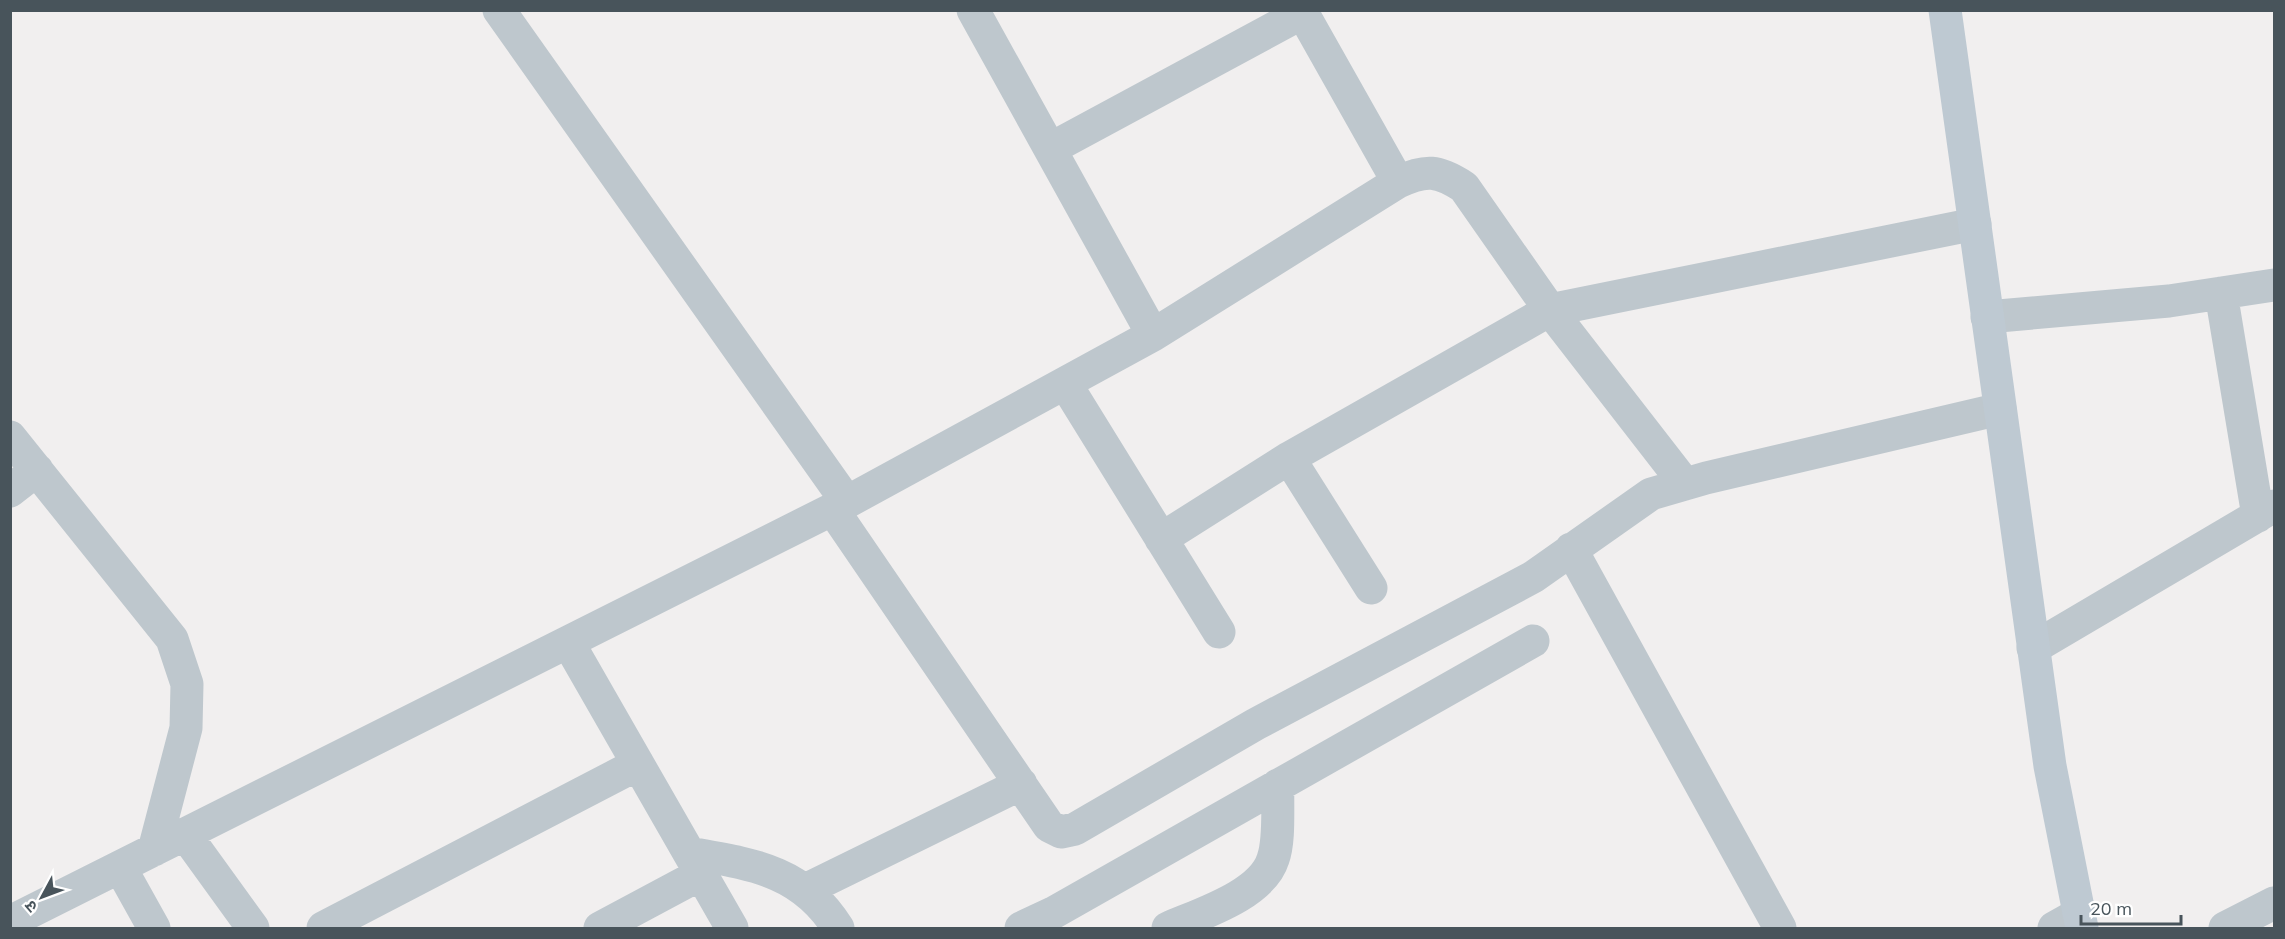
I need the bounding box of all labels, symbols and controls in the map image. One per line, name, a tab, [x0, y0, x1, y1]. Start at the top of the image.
north arrow	[12, 867, 72, 927]
scale bar	[2081, 888, 2182, 926]
text: उ	[20, 896, 41, 917]
text: 20 m	[2090, 897, 2132, 920]

